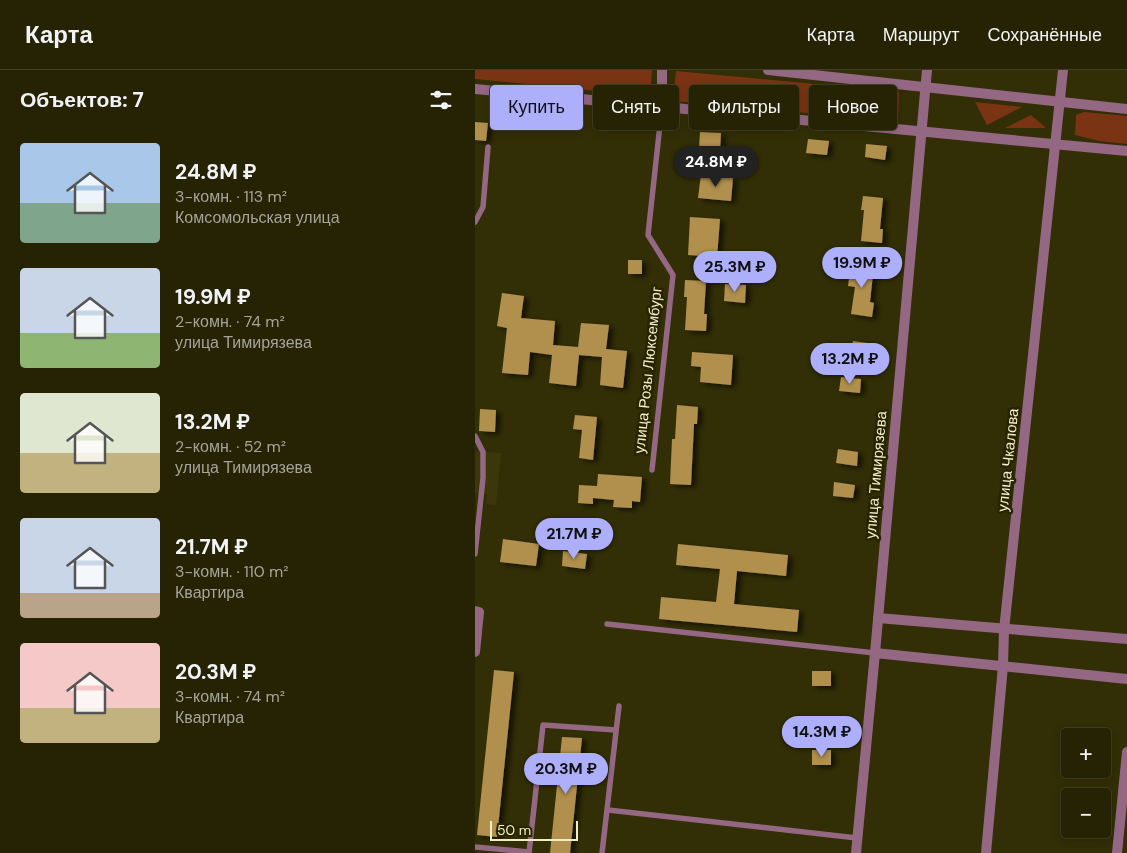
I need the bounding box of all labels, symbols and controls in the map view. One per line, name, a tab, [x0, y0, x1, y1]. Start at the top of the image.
text: Карта	[25, 19, 93, 50]
text: Карта	[807, 23, 855, 47]
text: Маршрут	[883, 23, 959, 47]
text: Сохранённые	[987, 23, 1102, 47]
chip: Купить	[490, 85, 583, 130]
chip: Снять	[593, 85, 679, 130]
chip: Фильтры	[689, 85, 799, 130]
chip: Новое	[809, 85, 897, 130]
text: Объектов: 7	[20, 86, 144, 114]
icon: filters	[427, 86, 455, 114]
pin: 24.8M ₽	[670, 146, 762, 188]
text: 24.8M ₽	[685, 151, 747, 172]
text: 24.8M ₽	[175, 158, 256, 186]
icon: home	[60, 163, 120, 223]
text: 3-комн. · 113 m²	[175, 186, 287, 207]
text: Комсомольская улица	[175, 207, 340, 228]
pin: 19.9M ₽	[816, 246, 908, 289]
pin: 25.3M ₽	[689, 250, 781, 293]
text: 19.9M ₽	[833, 252, 891, 273]
text: 25.3M ₽	[704, 256, 766, 277]
text: 19.9M ₽	[175, 283, 251, 311]
street label: улица Розы Люксембург	[629, 285, 667, 454]
icon: home	[60, 288, 120, 348]
text: 2-комн. · 74 m²	[175, 311, 285, 332]
text: улица Тимирязева	[175, 332, 312, 353]
pin: 13.2M ₽	[804, 342, 896, 385]
text: 13.2M ₽	[821, 348, 879, 369]
street label: улица Чкалова	[993, 407, 1023, 513]
text: 13.2M ₽	[175, 408, 250, 436]
street label: улица Тимирязева	[860, 410, 892, 540]
icon: home	[60, 413, 120, 473]
text: 2-комн. · 52 m²	[175, 436, 286, 457]
text: улица Тимирязева	[175, 457, 312, 478]
pin: 21.7M ₽	[528, 518, 620, 560]
text: 21.7M ₽	[546, 523, 602, 544]
text: 21.7M ₽	[175, 533, 248, 561]
icon: home	[60, 538, 120, 598]
text: 3-комн. · 110 m²	[175, 561, 289, 582]
text: Квартира	[175, 582, 244, 603]
text: 20.3M ₽	[175, 658, 256, 686]
icon: home	[60, 663, 120, 723]
text: 3-комн. · 74 m²	[175, 686, 285, 707]
text: Квартира	[175, 707, 244, 728]
pin: 14.3M ₽	[776, 716, 868, 758]
text: 14.3M ₽	[793, 721, 851, 742]
map controls	[1061, 728, 1111, 838]
button: +	[1061, 728, 1111, 778]
pin: 20.3M ₽	[520, 752, 612, 795]
text: 20.3M ₽	[535, 758, 597, 779]
button: −	[1061, 788, 1111, 838]
scale bar	[490, 818, 577, 841]
text: 50 m	[497, 821, 531, 839]

